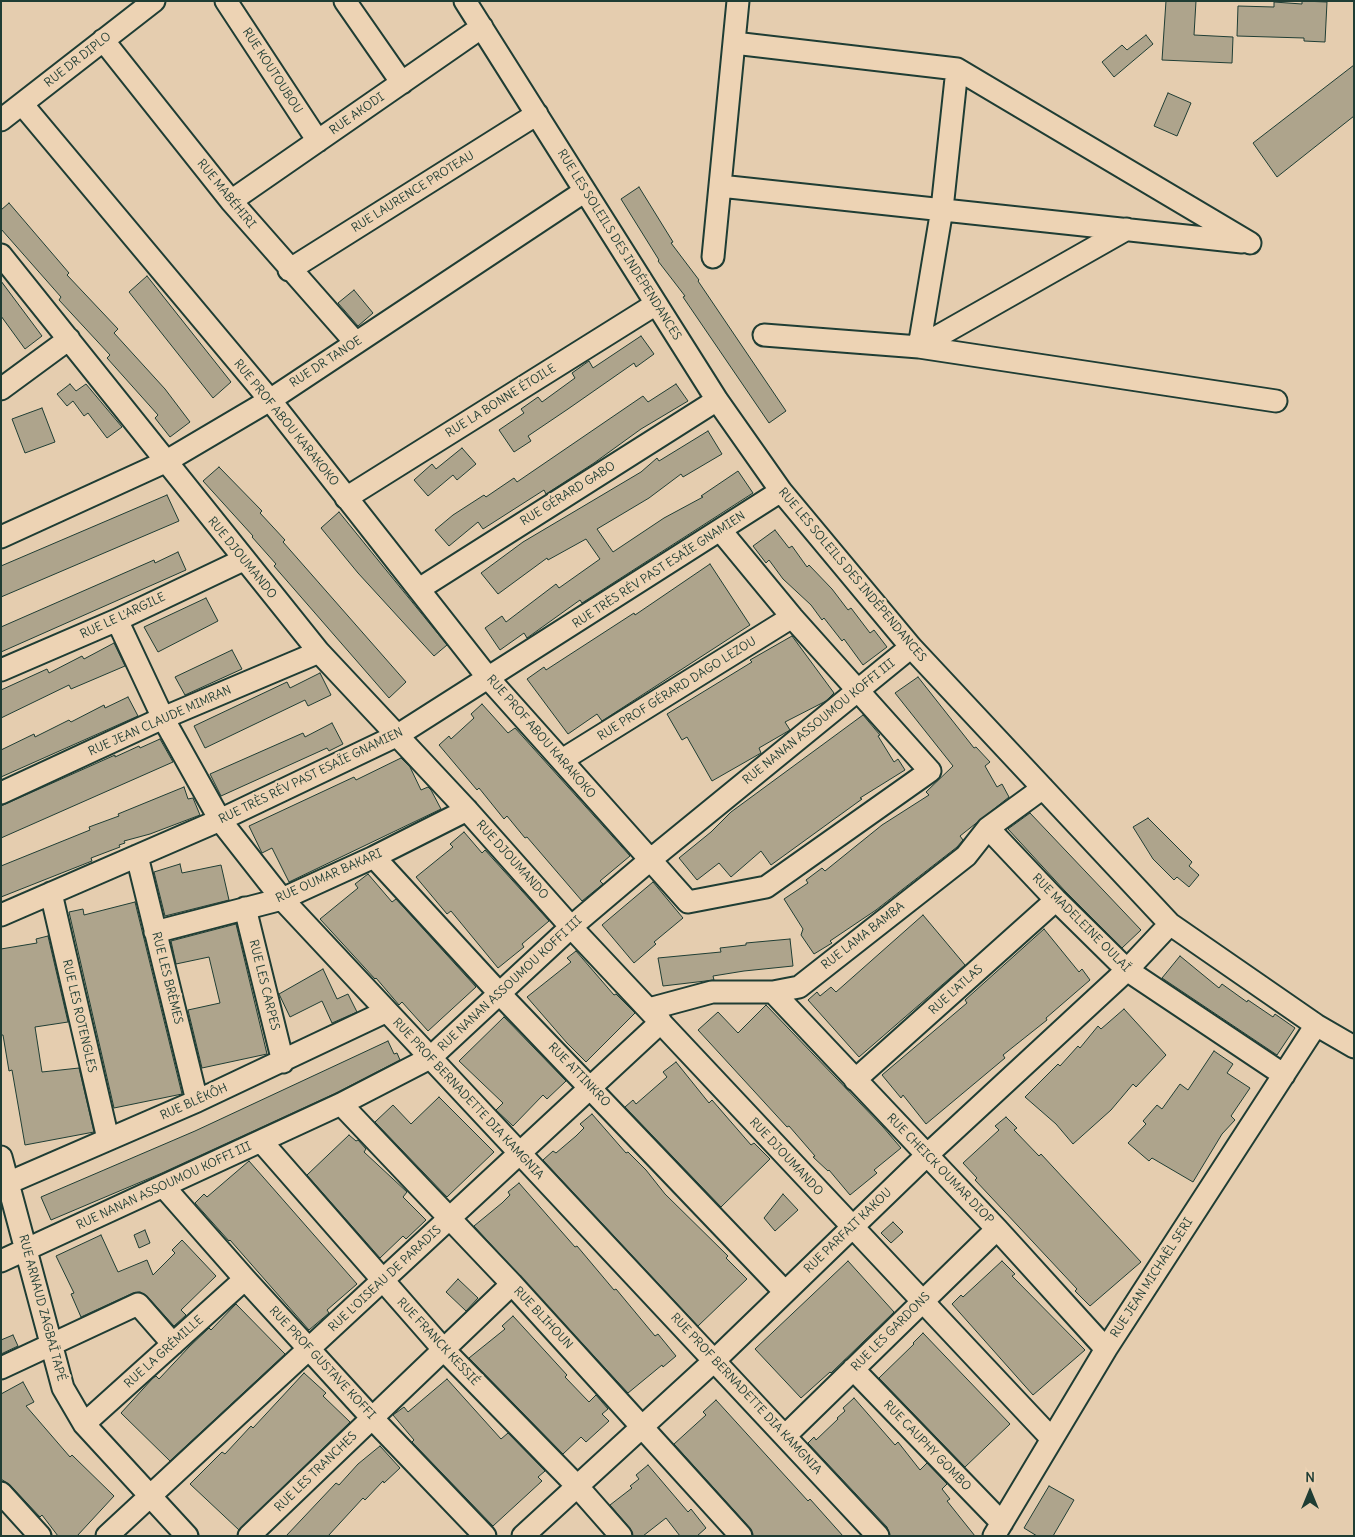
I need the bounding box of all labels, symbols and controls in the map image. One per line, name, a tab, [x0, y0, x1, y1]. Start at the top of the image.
street label: RUE KOUTOUBOU	[239, 26, 305, 116]
street label: RUE DR DIPLO	[42, 29, 114, 91]
street label: RUE AKODI	[327, 90, 387, 138]
street label: RUE LES SOLEILS DES INDÉPENDANCES	[554, 147, 684, 343]
street label: RUE LAURENCE PROTEAU	[349, 148, 477, 236]
street label: RUE MABÉHIRI	[194, 157, 258, 231]
street label: RUE DR TANOE	[287, 333, 365, 391]
street label: RUE PROF ABOU KARAKOKO	[230, 357, 342, 489]
street label: RUE LA BONNE ÉTOILE	[443, 361, 559, 441]
street label: RUE GÉRARD GABO	[518, 459, 618, 529]
street label: RUE LES SOLEILS DES INDÉPENDANCES	[775, 485, 929, 665]
street label: RUE TRÈS RÉV PAST ESAÏE GNAMIEN	[570, 509, 748, 631]
street label: RUE DJOUMANDO	[205, 514, 279, 602]
street label: RUE LE L'ARGILE	[78, 590, 168, 642]
street label: RUE PROF GÉRARD DAGO LEZOU	[595, 634, 759, 744]
street label: RUE NANAN ASSOUMOU KOFFI III	[740, 656, 898, 788]
street label: RUE PROF ABOU KARAKOKO	[484, 672, 598, 802]
street label: RUE JEAN CLAUDE MIMRAN	[86, 683, 234, 759]
street label: RUE TRÈS RÉV PAST ESAÏE GNAMIEN	[217, 725, 405, 827]
street label: RUE DJOUMANDO	[473, 818, 551, 902]
street label: RUE OUMAR BAKARI	[274, 846, 384, 906]
street label: RUE MADELEINE OULAÏ	[1029, 871, 1133, 975]
street label: RUE LAMA BAMBA	[819, 899, 907, 973]
street label: RUE NANAN ASSOUMOU KOFFI III	[435, 914, 585, 1054]
street label: RUE LES BRÈMES	[149, 930, 185, 1026]
street label: RUE LES CARPES	[246, 938, 282, 1032]
street label: RUE LES ROTENGLES	[59, 958, 99, 1074]
street label: RUE L'ATLAS	[926, 962, 986, 1018]
street label: RUE PROF BERNADETTE DIA KAMGNIA	[389, 1016, 547, 1182]
street label: RUE ATTINKRO	[545, 1040, 613, 1110]
street label: RUE BLÊKÔH	[158, 1081, 230, 1123]
street label: RUE CHEICK OUMAR DIOP	[884, 1111, 996, 1227]
street label: RUE DJOUMANDO	[746, 1115, 826, 1199]
street label: RUE NANAN ASSOUMOU KOFFI III	[74, 1139, 254, 1233]
street label: RUE PARFAIT KAKOU	[801, 1186, 895, 1276]
street label: RUE JEAN MICHAËL SERI	[1108, 1215, 1196, 1341]
street label: RUE L'OISEAU DE PARADIS	[326, 1223, 444, 1335]
street label: RUE ARNAUD ZAGBAÏ TAPÉ	[15, 1233, 69, 1383]
street label: RUE BLIHOUN	[511, 1284, 575, 1352]
street label: RUE LES GARDONS	[849, 1290, 933, 1374]
street label: RUE FRANCK KESSIÉ	[394, 1295, 482, 1389]
street label: RUE PROF GUSTAVE KOFFI	[266, 1304, 378, 1422]
street label: RUE PROF BERNADETTE DIA KAMGNIA	[667, 1311, 825, 1477]
street label: RUE LA GRÉMILLE	[122, 1313, 206, 1391]
street label: RUE CAUPHY GOMBO	[880, 1398, 974, 1494]
street label: RUE LES TRANCHES	[272, 1429, 360, 1515]
north arrow	[1285, 1467, 1335, 1517]
text: N	[1305, 1468, 1315, 1486]

